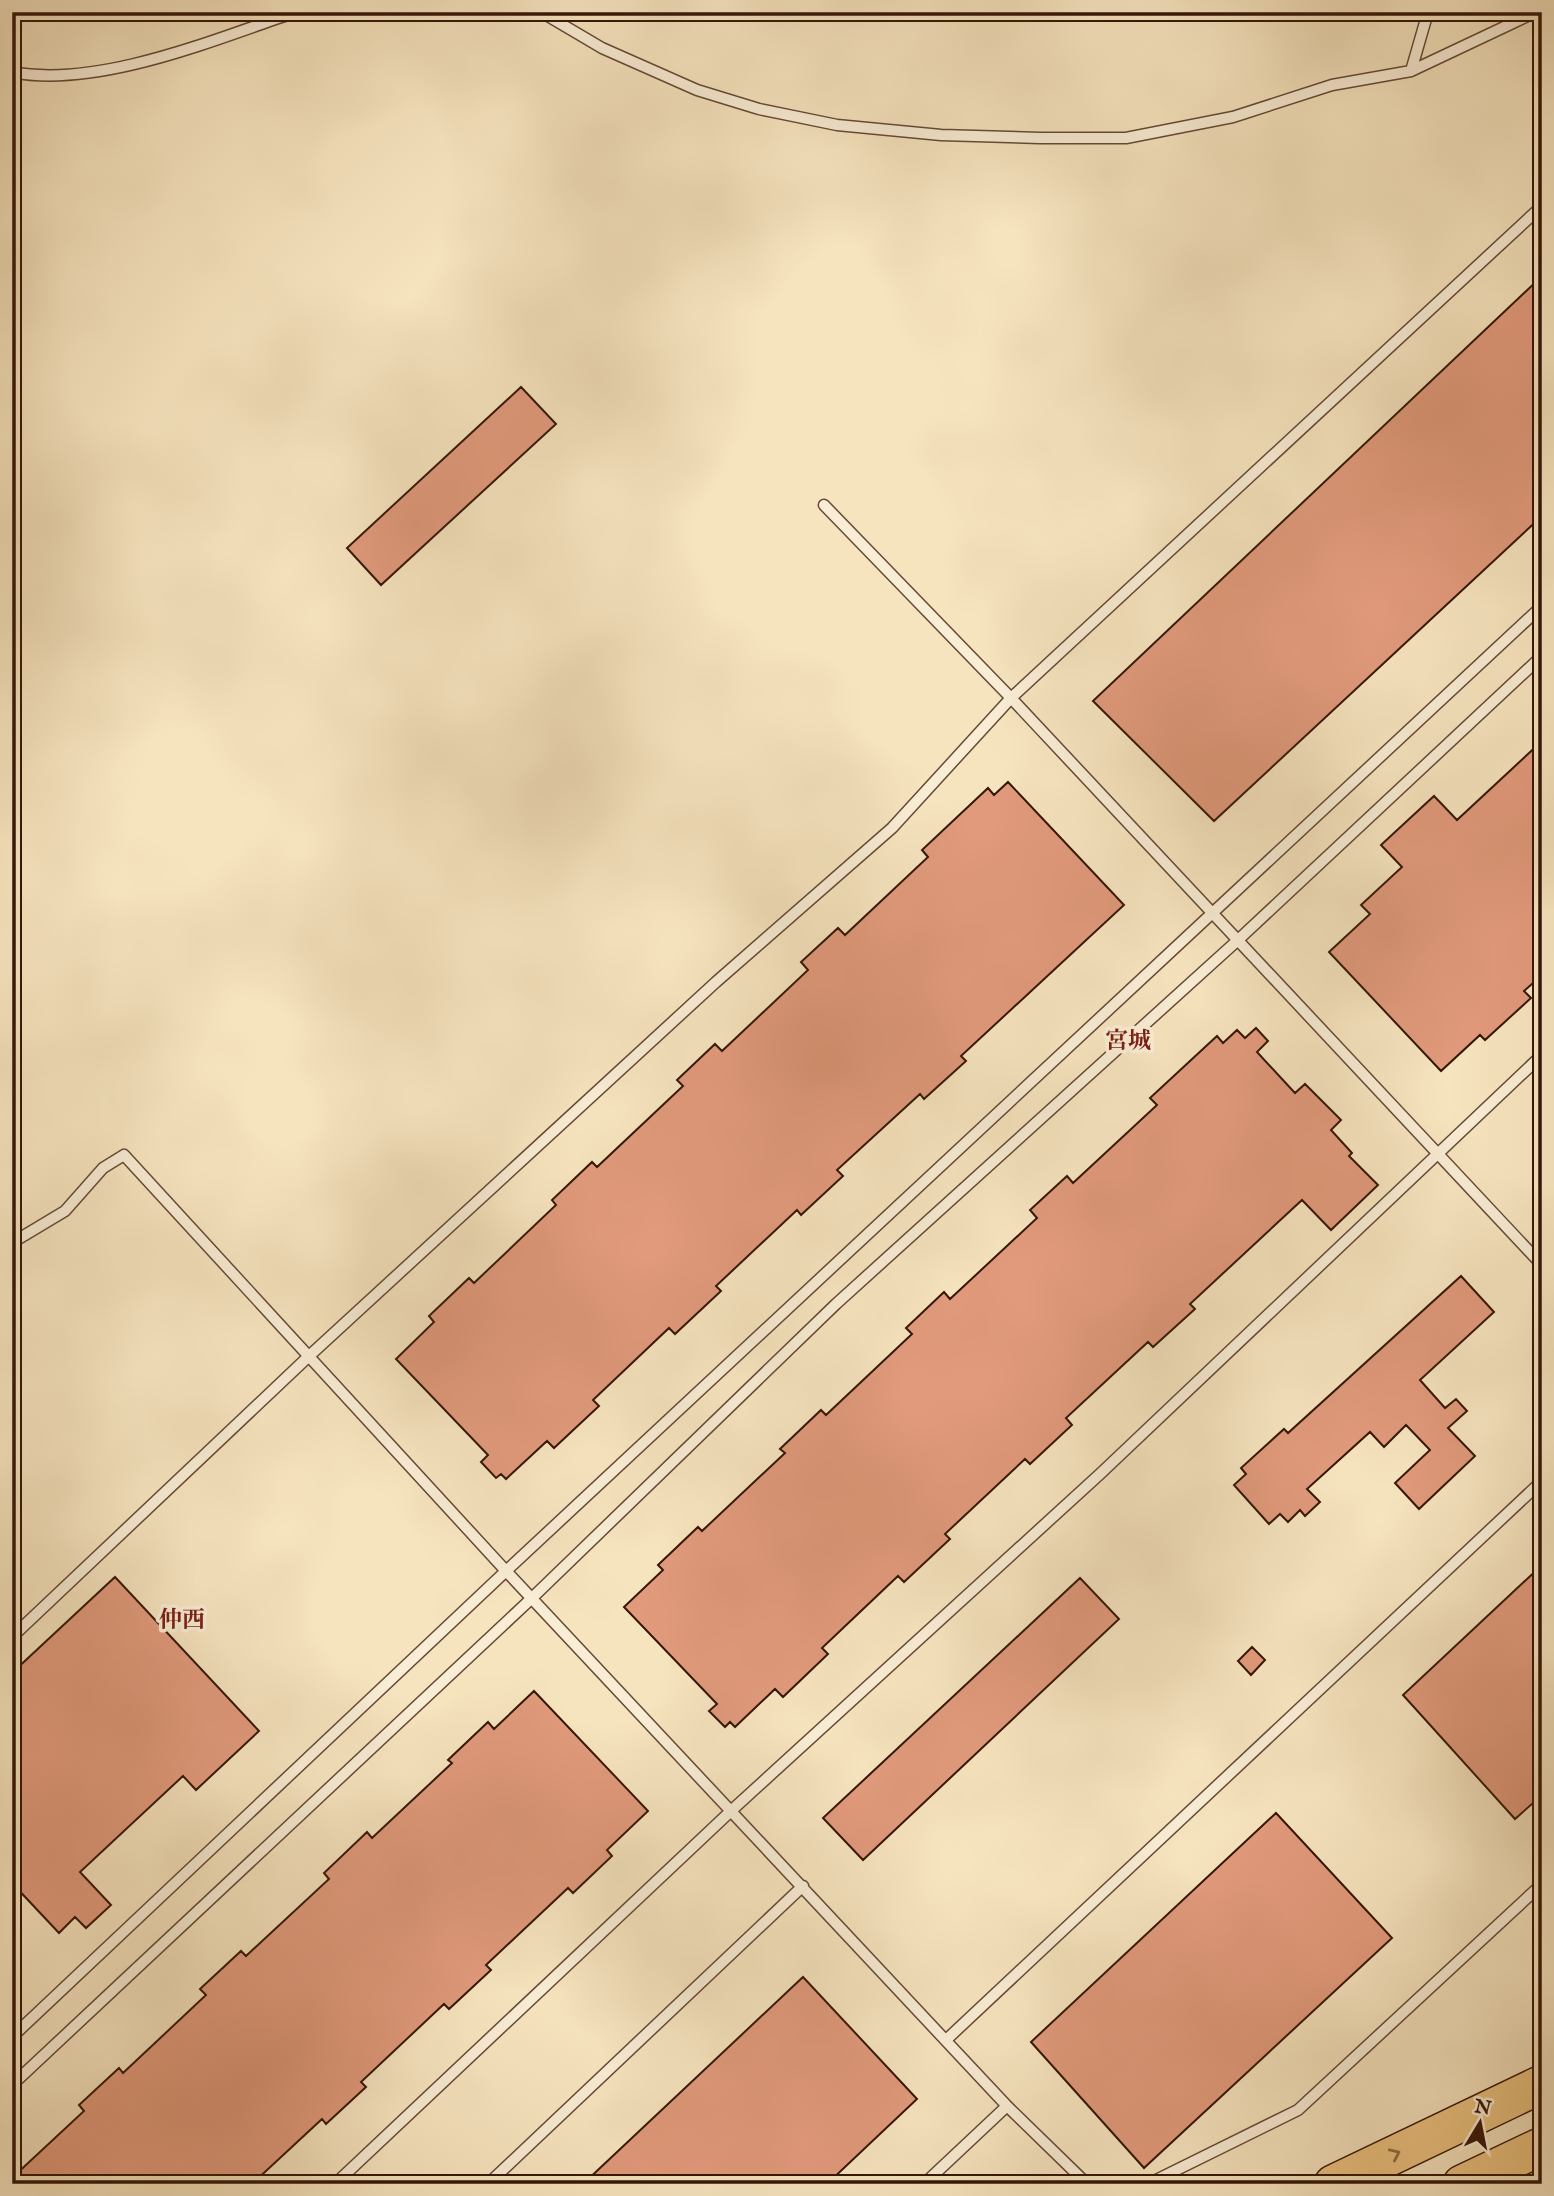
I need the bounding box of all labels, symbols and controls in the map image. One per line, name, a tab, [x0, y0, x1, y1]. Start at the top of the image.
district label: 宮城	[1105, 1027, 1151, 1056]
district label: 仲西	[159, 1606, 205, 1635]
north arrow	[1446, 2088, 1516, 2158]
text: N	[1471, 2095, 1493, 2122]
one-way arrow	[1388, 2148, 1400, 2162]

